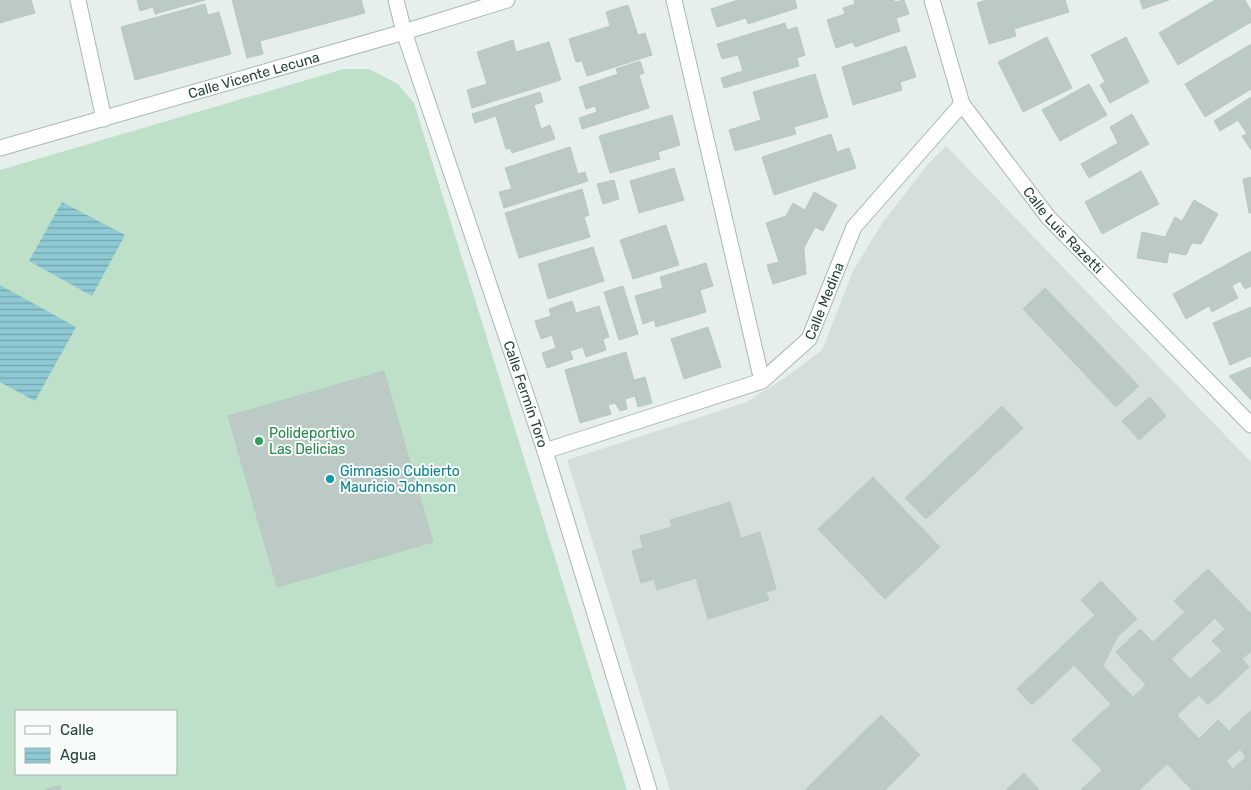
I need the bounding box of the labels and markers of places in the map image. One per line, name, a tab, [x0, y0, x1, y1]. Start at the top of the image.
place label: Polideportivo Las Delicias	[269, 425, 355, 458]
marker: Polideportivo Las Delicias	[253, 435, 265, 447]
place label: Gimnasio Cubierto Mauricio Johnson	[340, 463, 460, 496]
marker: Gimnasio Cubierto Mauricio Johnson	[324, 473, 336, 485]

